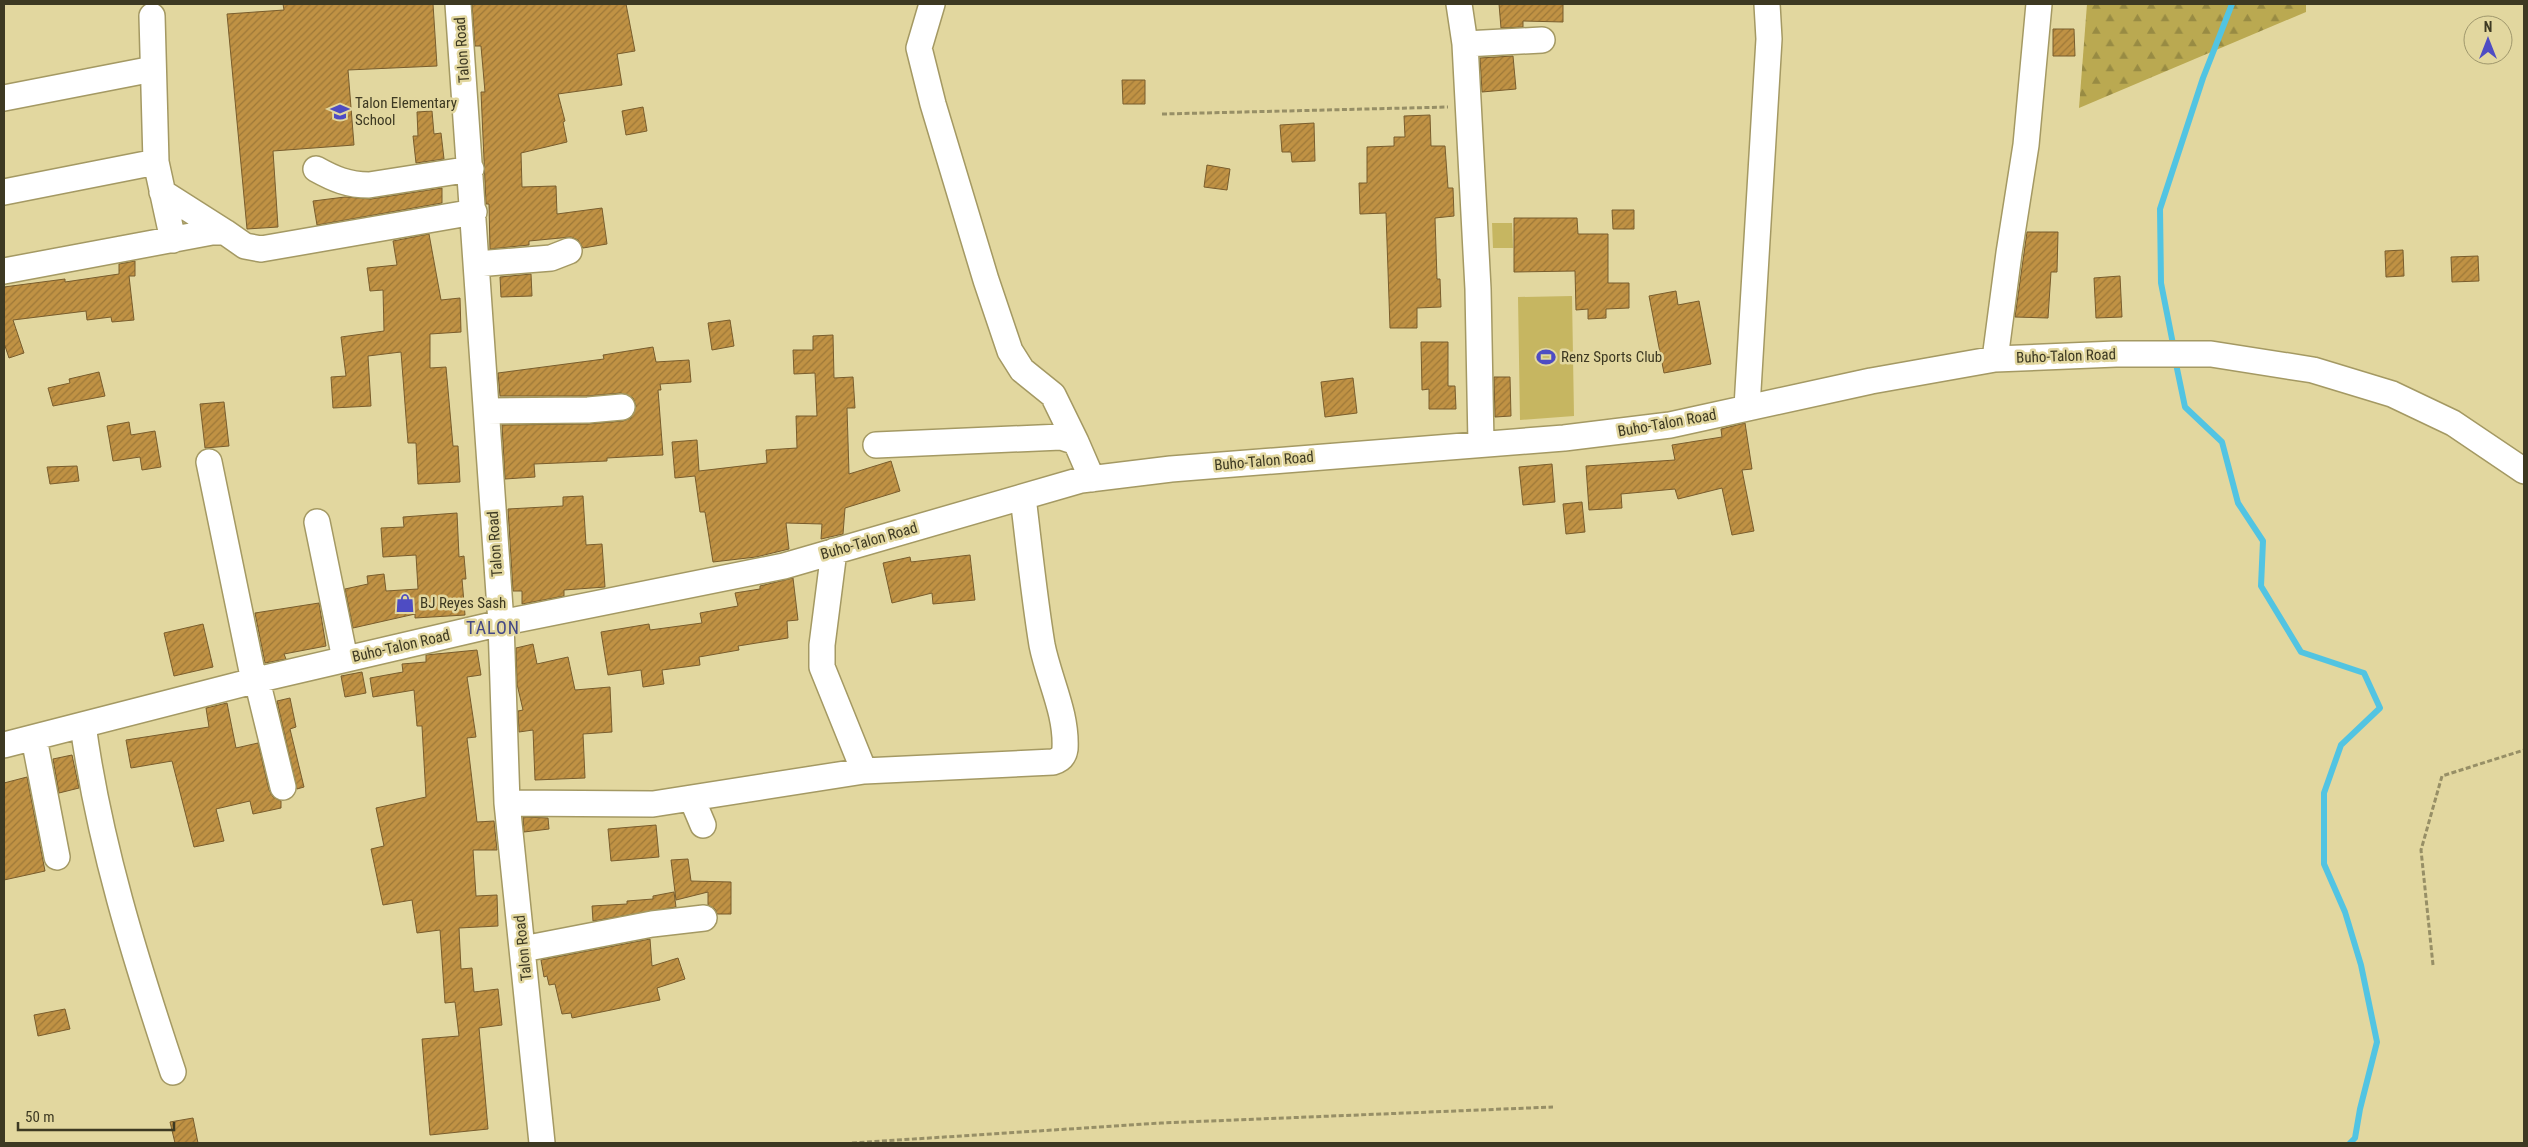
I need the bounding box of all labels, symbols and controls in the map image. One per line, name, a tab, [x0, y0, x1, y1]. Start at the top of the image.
north arrow	[2463, 15, 2513, 65]
street label: Talon Road	[451, 16, 473, 84]
text: N	[2484, 19, 2492, 35]
place label: Talon Elementary School	[355, 94, 457, 129]
school or university icon: Talon Elementary School	[329, 101, 351, 123]
street label: Buho-Talon Road	[2016, 345, 2116, 367]
sports icon: Renz Sports Club	[1535, 346, 1557, 368]
place label: Renz Sports Club	[1561, 348, 1662, 366]
street label: Buho-Talon Road	[1616, 405, 1718, 441]
street label: Buho-Talon Road	[1213, 448, 1315, 474]
street label: Talon Road	[484, 510, 506, 578]
street label: Buho-Talon Road	[819, 519, 919, 563]
shop icon: BJ Reyes Sash	[394, 592, 416, 614]
place label: BJ Reyes Sash	[420, 594, 506, 612]
district label: TALON	[466, 617, 520, 638]
street label: Buho-Talon Road	[350, 626, 452, 666]
street label: Talon Road	[511, 914, 535, 982]
scale bar	[18, 1100, 174, 1132]
text: 50 m	[25, 1108, 55, 1126]

